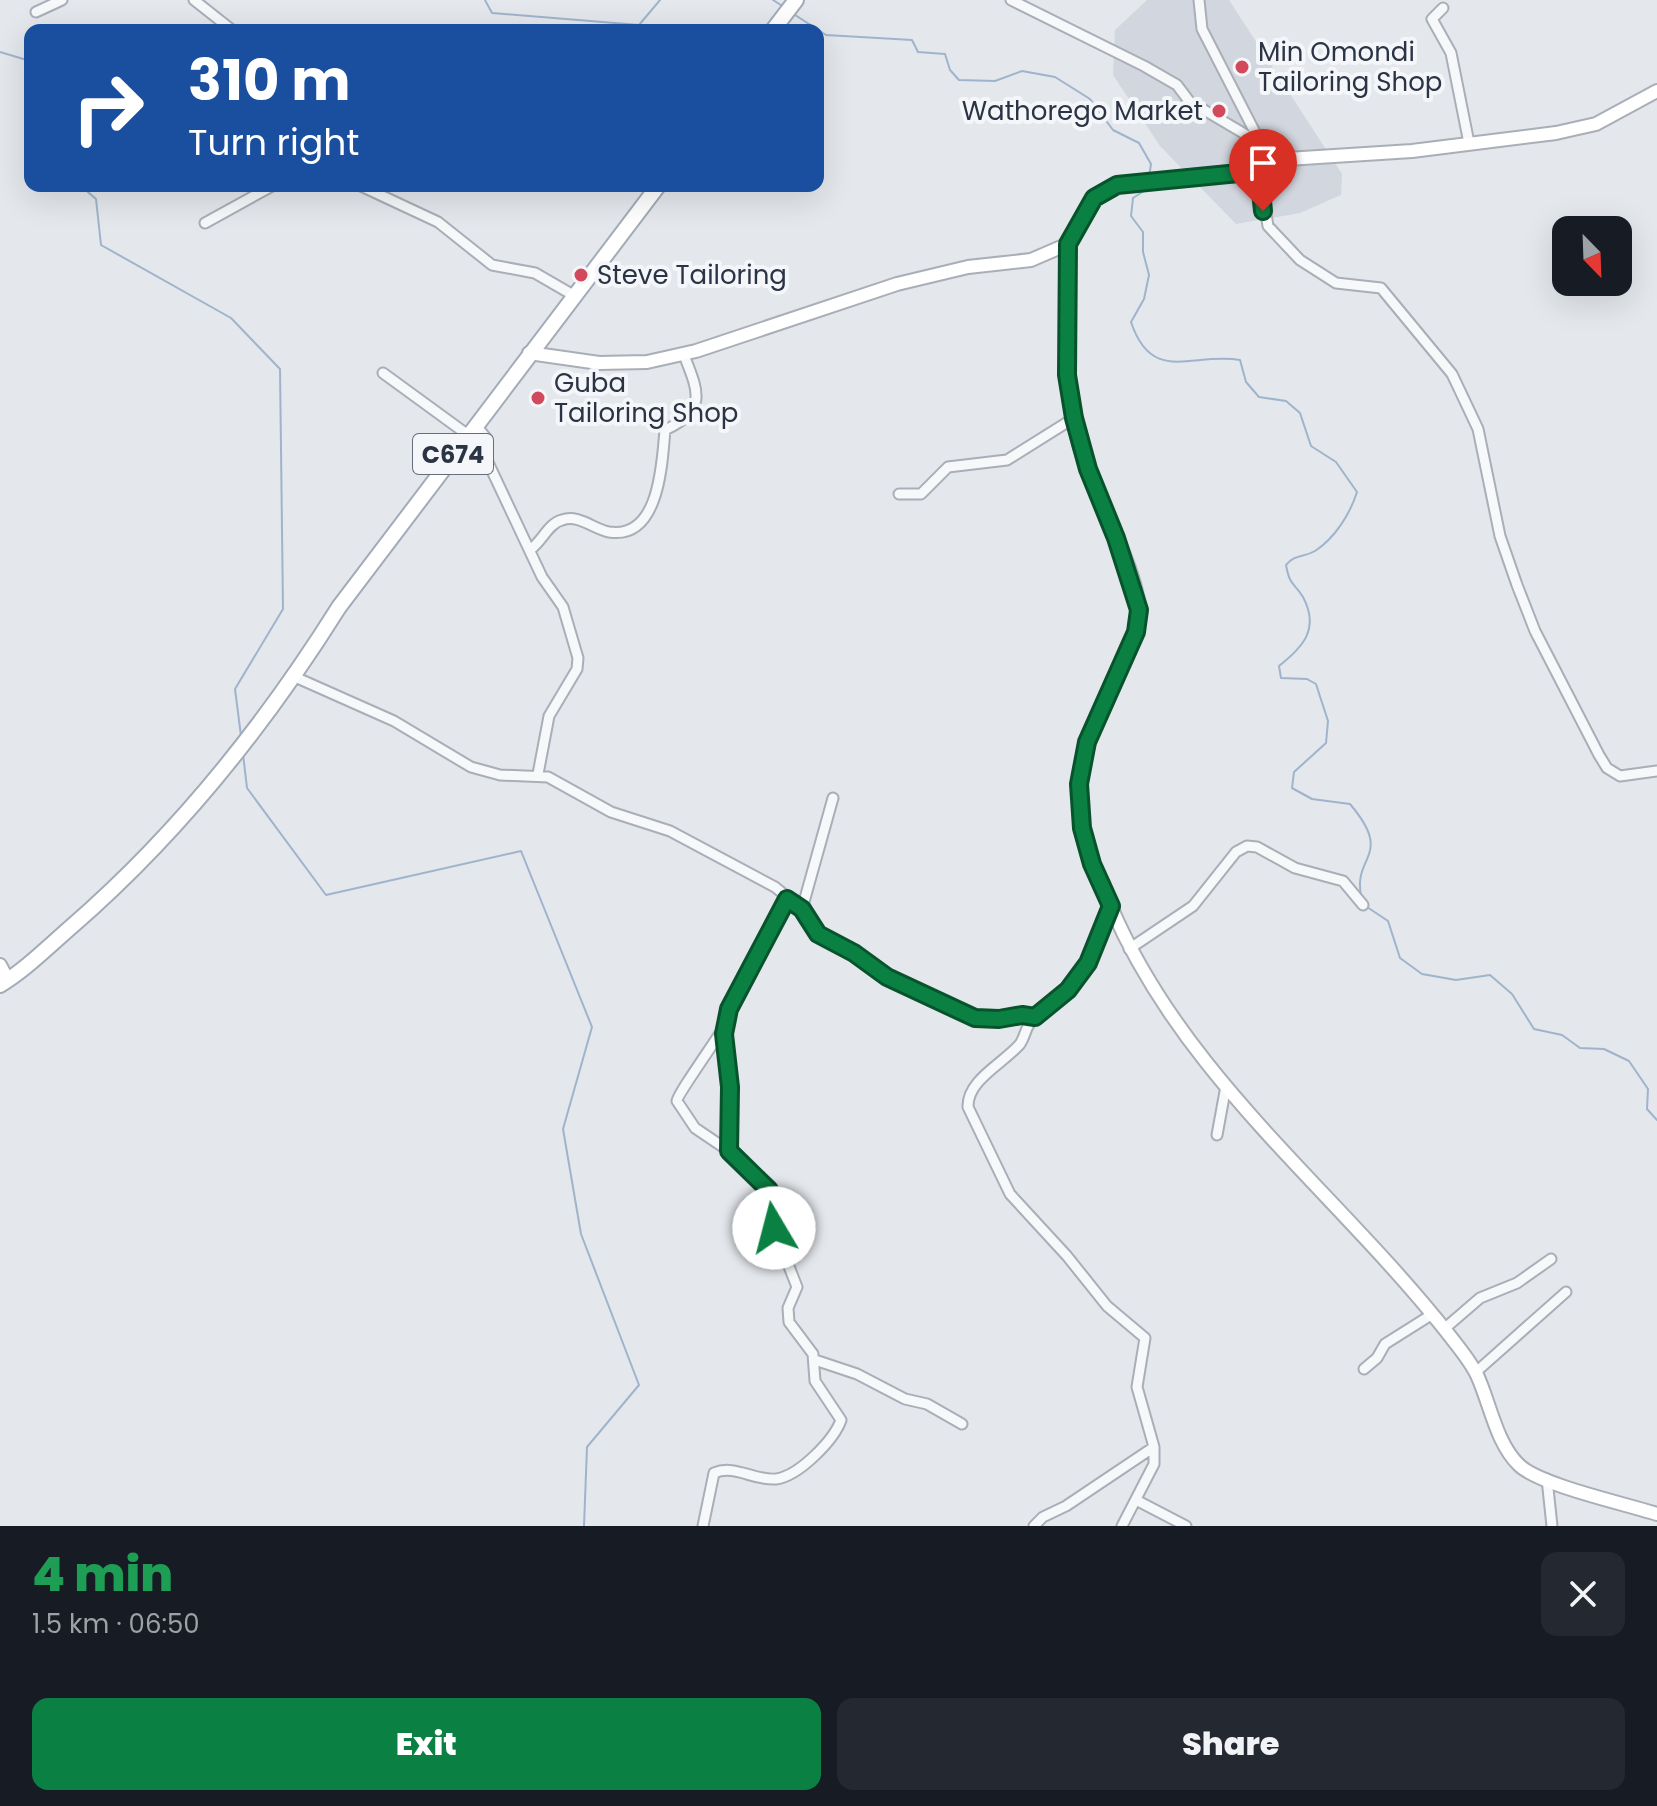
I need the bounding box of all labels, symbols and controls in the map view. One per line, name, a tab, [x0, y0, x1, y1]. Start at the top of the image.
place label: Min Omondi Tailoring Shop	[1258, 34, 1442, 100]
text: 310 m	[188, 41, 351, 120]
icon: right	[56, 56, 160, 160]
marker: Min Omondi Tailoring Shop	[1233, 58, 1251, 76]
place label: Wathorego Market	[962, 93, 1203, 129]
marker: Wathorego Market	[1210, 102, 1228, 120]
text: Turn right	[188, 117, 359, 168]
pin	[1229, 129, 1297, 211]
icon: arrive	[1241, 141, 1285, 185]
north arrow	[1552, 216, 1632, 296]
map controls	[1552, 216, 1632, 296]
place label: Steve Tailoring	[597, 257, 787, 293]
marker: Steve Tailoring	[572, 266, 590, 284]
place label: Guba Tailoring Shop	[554, 365, 738, 431]
marker: Guba Tailoring Shop	[529, 389, 547, 407]
road number: C674	[413, 434, 493, 474]
position arrow	[732, 1186, 816, 1270]
text: 4 min	[32, 1541, 173, 1608]
button: close	[1541, 1552, 1625, 1636]
text: 1.5 km · 06:50	[32, 1606, 200, 1642]
button: Exit	[32, 1698, 821, 1790]
button: Share	[837, 1698, 1625, 1790]

